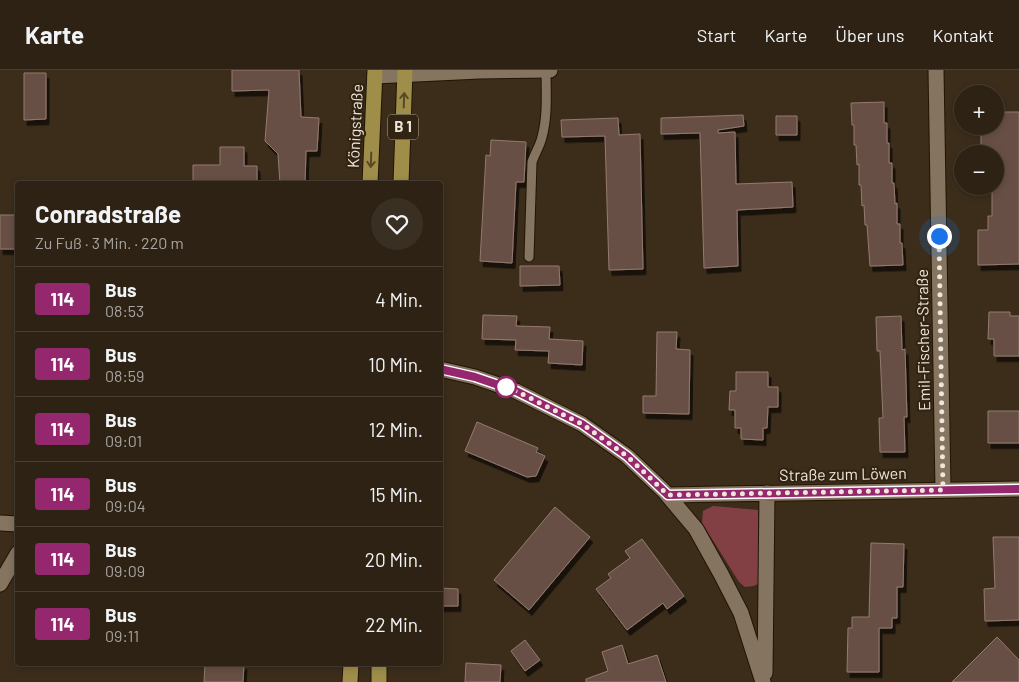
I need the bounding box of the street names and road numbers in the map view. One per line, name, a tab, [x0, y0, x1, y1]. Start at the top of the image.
street label: Königstraße	[343, 83, 366, 169]
road number: B 1	[388, 114, 418, 140]
street label: Emil-Fischer-Straße	[912, 269, 933, 411]
street label: Straße zum Löwen	[779, 463, 907, 484]

